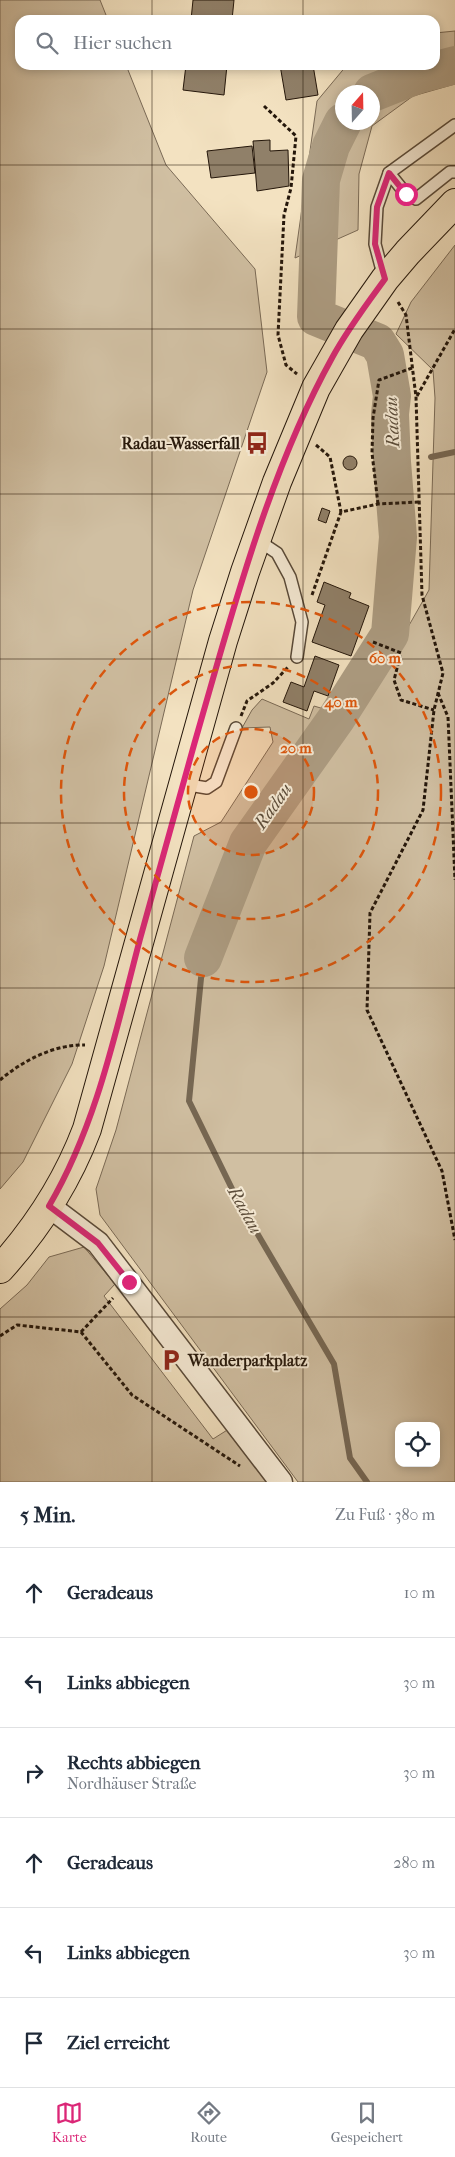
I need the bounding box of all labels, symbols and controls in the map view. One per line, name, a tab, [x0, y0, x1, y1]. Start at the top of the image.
search box	[15, 15, 440, 70]
icon: search	[33, 29, 61, 57]
text: Hier suchen	[73, 32, 172, 54]
north arrow	[335, 85, 380, 130]
route start	[395, 183, 418, 206]
water label: Radau	[381, 396, 404, 449]
bus stop icon: Radau-Wasserfall	[244, 430, 270, 456]
place label: Radau-Wasserfall	[121, 434, 241, 453]
text: 60 m	[369, 649, 402, 667]
text: 40 m	[324, 693, 358, 711]
text: 20 m	[280, 739, 312, 757]
water label: Radau	[250, 779, 297, 834]
centre of rings	[242, 783, 260, 801]
water label: Radau	[223, 1182, 266, 1238]
route end	[118, 1271, 141, 1294]
parking icon: Wanderparkplatz	[158, 1347, 184, 1373]
place label: Wanderparkplatz	[187, 1351, 308, 1371]
map controls	[395, 1422, 440, 1467]
button: locate	[395, 1422, 440, 1467]
text: 5 Min.	[20, 1503, 75, 1527]
text: Zu Fuß · 380 m	[335, 1505, 435, 1524]
icon: ahead	[20, 1579, 48, 1607]
text: Geradeaus	[67, 1582, 153, 1604]
text: 10 m	[404, 1583, 435, 1602]
icon: left	[20, 1669, 48, 1697]
text: Links abbiegen	[67, 1672, 190, 1694]
text: 30 m	[403, 1673, 435, 1692]
text: Rechts abbiegen	[67, 1752, 201, 1774]
icon: right	[20, 1759, 48, 1787]
text: 30 m	[403, 1763, 435, 1782]
text: Nordhäuser Straße	[67, 1774, 196, 1793]
icon: ahead	[20, 1849, 48, 1877]
text: Geradeaus	[67, 1852, 153, 1874]
text: 280 m	[393, 1853, 435, 1872]
icon: left	[20, 1939, 48, 1967]
text: Links abbiegen	[67, 1942, 190, 1964]
text: 30 m	[403, 1943, 435, 1962]
icon: arrive	[20, 2029, 48, 2057]
text: Ziel erreicht	[67, 2032, 170, 2054]
tab: Karte	[52, 2099, 87, 2146]
tab: Route	[190, 2099, 227, 2146]
tab: Gespeichert	[331, 2099, 403, 2146]

